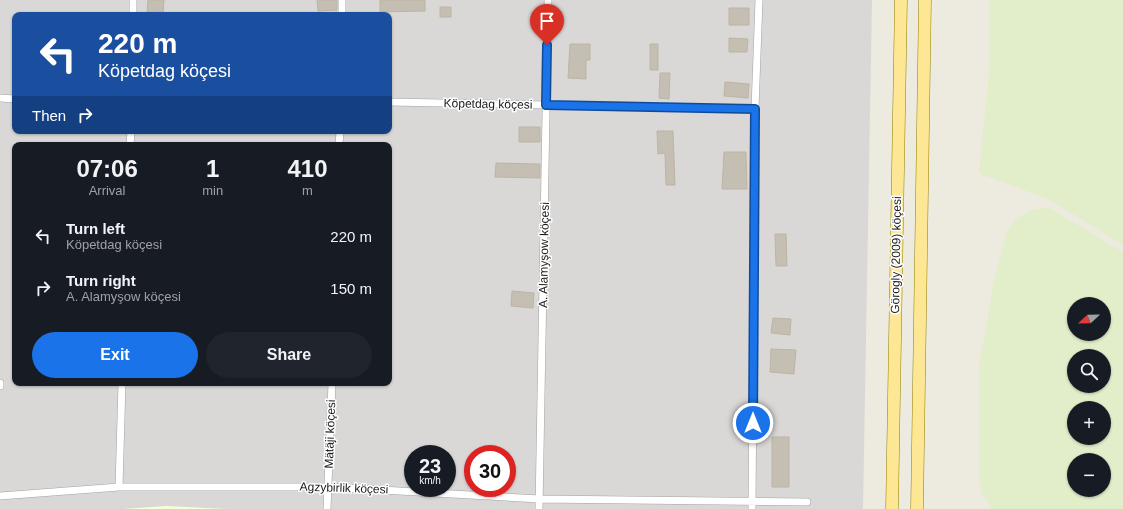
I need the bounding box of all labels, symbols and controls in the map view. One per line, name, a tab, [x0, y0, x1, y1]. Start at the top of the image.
pin	[530, 4, 564, 45]
icon: arrive	[536, 10, 558, 32]
icon: left	[32, 28, 84, 80]
text: 220 m	[98, 28, 177, 59]
text: Köpetdag köçesi	[98, 61, 231, 81]
street label: Köpetdag köçesi	[444, 96, 532, 112]
icon: right	[74, 104, 96, 126]
text: Then	[32, 107, 66, 124]
text: 07:06	[76, 155, 138, 182]
text: 1	[206, 155, 219, 182]
text: 410	[288, 155, 328, 182]
text: Arrival	[89, 183, 126, 198]
text: min	[202, 183, 223, 198]
text: m	[302, 183, 313, 198]
street label: Görogly (2009) köçesi	[888, 196, 904, 314]
street label: A. Alamyşow köçesi	[536, 202, 552, 308]
text: Turn left	[66, 220, 125, 237]
icon: left	[32, 225, 54, 247]
text: 220 m	[330, 228, 372, 245]
text: Köpetdag köçesi	[66, 237, 162, 252]
text: Turn right	[66, 272, 136, 289]
icon: right	[32, 277, 54, 299]
text: 150 m	[330, 280, 372, 297]
text: A. Alamyşow köçesi	[66, 289, 181, 304]
north arrow	[1067, 297, 1111, 341]
map controls	[1067, 297, 1111, 497]
button: Exit	[32, 332, 198, 378]
button: Share	[206, 332, 372, 378]
button: search	[1067, 349, 1111, 393]
street label: Mätäji köçesi	[322, 399, 338, 469]
button: +	[1067, 401, 1111, 445]
position arrow	[732, 402, 774, 444]
speed limit sign: 30	[464, 445, 516, 497]
button: −	[1067, 453, 1111, 497]
text: 23	[419, 455, 441, 477]
text: km/h	[419, 475, 441, 486]
street label: Agzybirlik köçesi	[299, 479, 389, 497]

